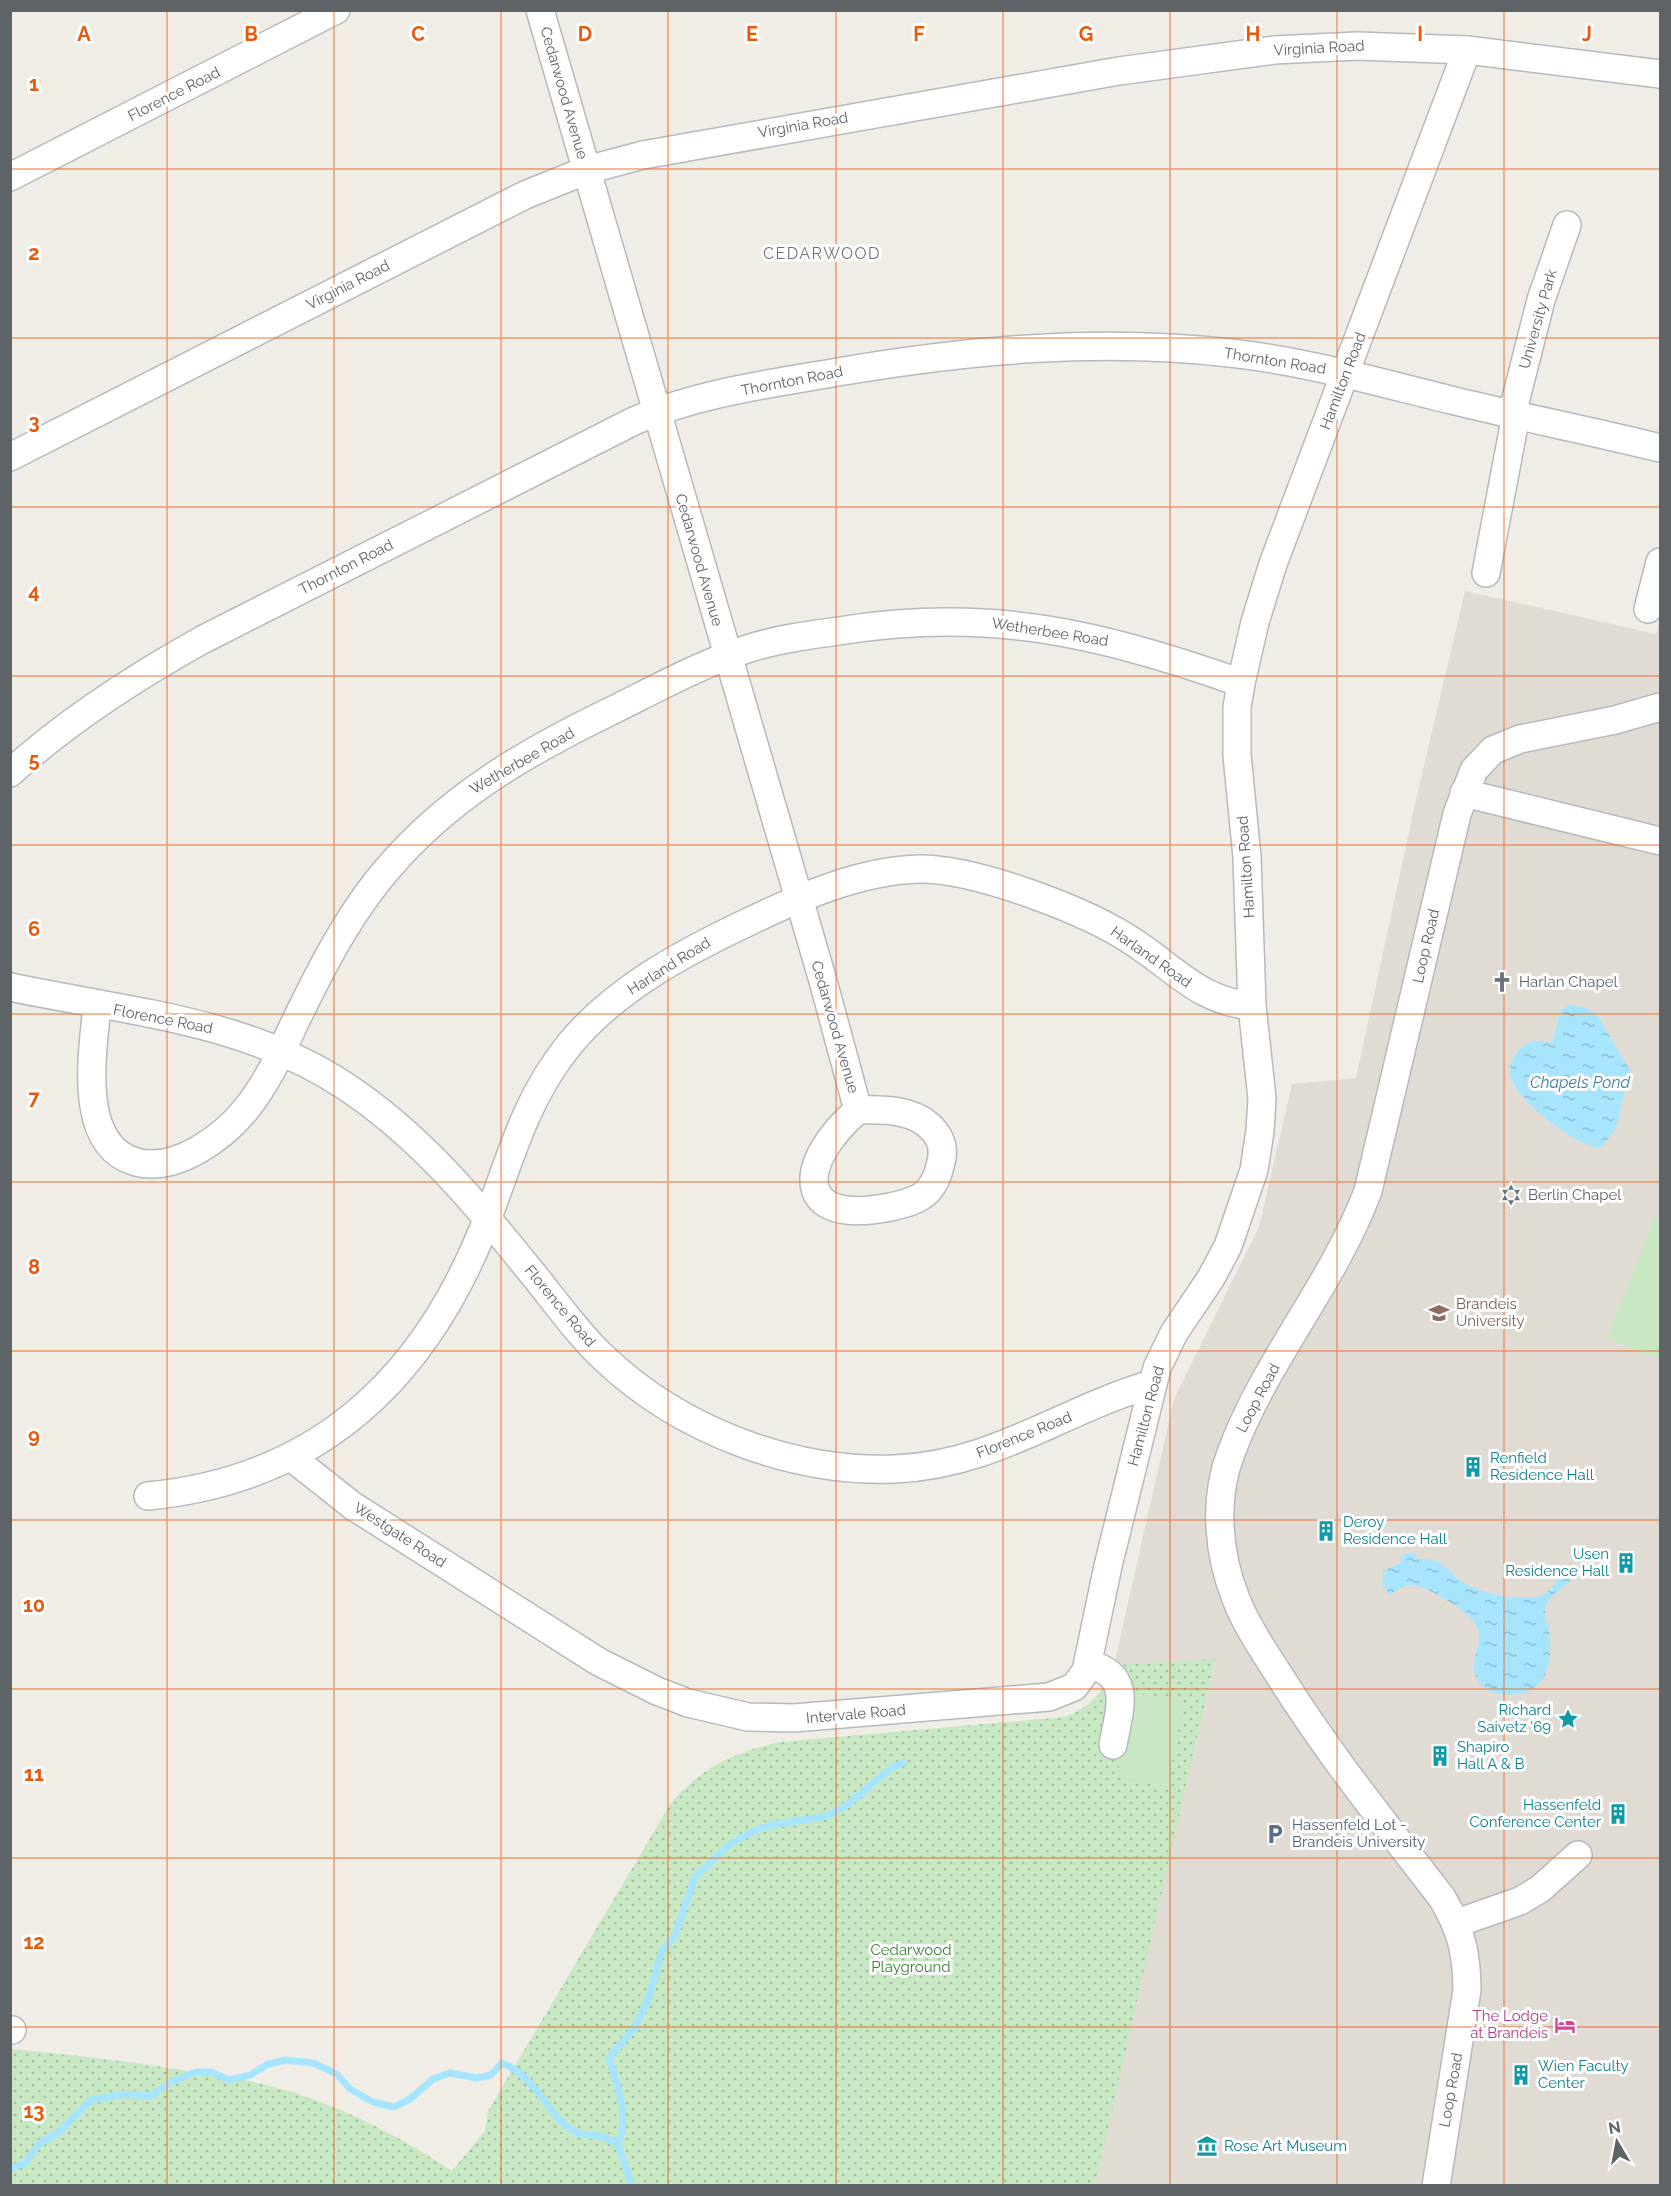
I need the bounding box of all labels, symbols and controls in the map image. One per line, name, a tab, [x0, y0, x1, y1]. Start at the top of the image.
text: A	[77, 22, 91, 46]
text: B	[244, 22, 258, 46]
text: C	[411, 22, 425, 46]
text: D	[578, 22, 592, 46]
text: E	[746, 22, 758, 46]
text: F	[913, 22, 925, 46]
text: G	[1079, 22, 1093, 46]
text: H	[1246, 22, 1260, 46]
text: I	[1417, 22, 1423, 46]
text: J	[1582, 22, 1592, 46]
street label: Cedarwood Avenue	[536, 25, 592, 161]
street label: Virginia Road	[1273, 37, 1365, 59]
street label: Florence Road	[125, 63, 223, 125]
text: 1	[29, 72, 39, 96]
street label: Virginia Road	[757, 108, 849, 142]
text: 2	[28, 241, 40, 265]
district label: CEDARWOOD	[763, 244, 881, 263]
street label: Virginia Road	[303, 256, 393, 314]
street label: University Park	[1515, 267, 1561, 371]
street label: Hamilton Road	[1316, 330, 1370, 432]
street label: Thornton Road	[1223, 344, 1327, 378]
street label: Thornton Road	[740, 362, 844, 400]
text: 3	[28, 410, 40, 434]
street label: Cedarwood Avenue	[671, 492, 727, 628]
street label: Thornton Road	[296, 536, 396, 598]
text: 4	[28, 579, 40, 603]
street label: Wetherbee Road	[990, 614, 1110, 650]
street label: Wetherbee Road	[466, 724, 578, 798]
text: 5	[28, 748, 40, 772]
street label: Hamilton Road	[1233, 815, 1259, 919]
street label: Loop Road	[1409, 907, 1443, 985]
text: 6	[28, 917, 40, 941]
street label: Harland Road	[1107, 923, 1195, 991]
street label: Harland Road	[624, 933, 714, 999]
street label: Cedarwood Avenue	[807, 959, 863, 1095]
church icon: Harlan Chapel	[1490, 970, 1514, 994]
place label: Harlan Chapel	[1519, 973, 1619, 991]
street label: Florence Road	[112, 1001, 214, 1037]
water label: Chapels Pond	[1530, 1073, 1630, 1092]
text: 7	[28, 1086, 40, 1110]
synagogue icon: Berlin Chapel	[1499, 1183, 1523, 1207]
place label: Berlin Chapel	[1528, 1186, 1622, 1204]
text: 8	[28, 1255, 40, 1279]
street label: Florence Road	[521, 1261, 599, 1351]
place label: Brandeis University	[1456, 1295, 1525, 1330]
school or university icon: Brandeis University	[1427, 1301, 1451, 1325]
street label: Loop Road	[1232, 1360, 1284, 1436]
street label: Hamilton Road	[1124, 1364, 1168, 1468]
street label: Florence Road	[974, 1408, 1074, 1462]
text: 9	[28, 1424, 40, 1448]
place label: Renfield Residence Hall	[1490, 1449, 1595, 1484]
building icon: Renfield Residence Hall	[1461, 1455, 1485, 1479]
street label: Westgate Road	[350, 1498, 450, 1572]
place label: Deroy Residence Hall	[1343, 1513, 1448, 1548]
building icon: Deroy Residence Hall	[1314, 1519, 1338, 1543]
place label: Usen Residence Hall	[1505, 1545, 1610, 1580]
building icon: Usen Residence Hall	[1614, 1551, 1638, 1575]
text: 10	[23, 1593, 45, 1617]
street label: Intervale Road	[805, 1701, 907, 1727]
place label: Richard Saivetz '69	[1477, 1701, 1551, 1736]
place icon: Richard Saivetz '69	[1556, 1707, 1580, 1731]
place label: Shapiro Hall A & B	[1457, 1738, 1525, 1773]
building icon: Shapiro Hall A & B	[1428, 1744, 1452, 1768]
text: 11	[24, 1762, 44, 1786]
place label: Hassenfeld Conference Center	[1470, 1796, 1602, 1831]
building icon: Hassenfeld Conference Center	[1606, 1802, 1630, 1826]
place label: Hassenfeld Lot - Brandeis University	[1292, 1816, 1425, 1851]
parking icon: Hassenfeld Lot - Brandeis University	[1263, 1822, 1287, 1846]
text: 12	[23, 1930, 45, 1954]
park label: Cedarwood Playground	[871, 1941, 951, 1976]
place label: The Lodge at Brandeis	[1470, 2007, 1548, 2042]
hotel icon: The Lodge at Brandeis	[1553, 2013, 1577, 2037]
street label: Loop Road	[1436, 2051, 1466, 2129]
place label: Wien Faculty Center	[1538, 2057, 1629, 2092]
building icon: Wien Faculty Center	[1509, 2063, 1533, 2087]
text: 13	[23, 2099, 45, 2123]
north arrow	[1587, 2112, 1647, 2172]
text: N	[1607, 2117, 1622, 2138]
museum icon: Rose Art Museum	[1195, 2134, 1219, 2158]
place label: Rose Art Museum	[1224, 2137, 1347, 2155]

